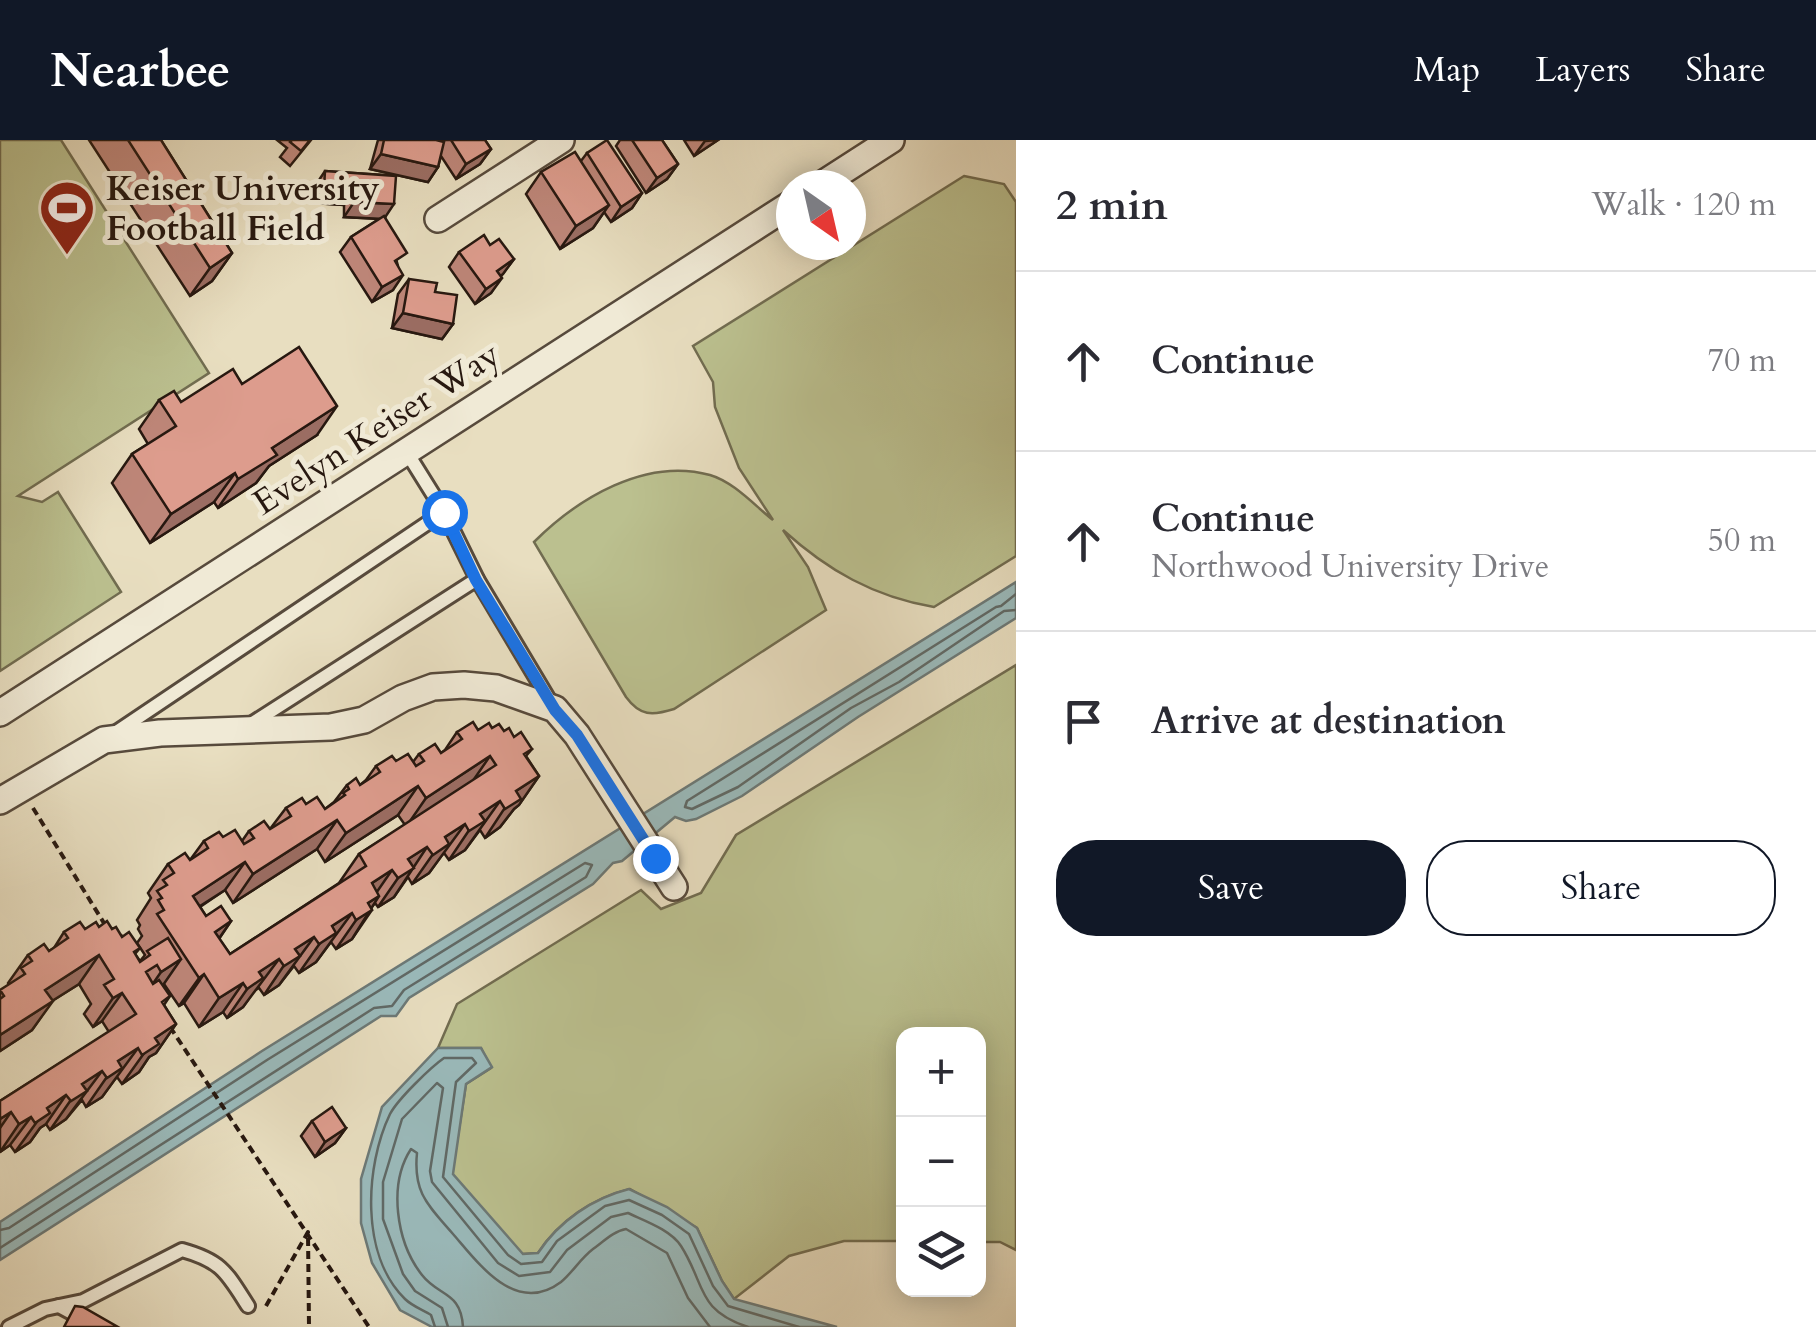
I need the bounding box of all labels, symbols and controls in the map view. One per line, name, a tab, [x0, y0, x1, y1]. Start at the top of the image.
text: Nearbee	[50, 38, 231, 103]
text: Map	[1414, 46, 1480, 94]
text: Layers	[1535, 46, 1630, 94]
text: Share	[1685, 46, 1766, 94]
place label: Keiser University Football Field	[106, 165, 380, 253]
north arrow	[776, 170, 866, 260]
text: 2 min	[1056, 177, 1168, 234]
sports icon: Keiser University Football Field	[37, 178, 97, 257]
text: Walk · 120 m	[1591, 183, 1776, 227]
street label: Evelyn Keiser Way	[244, 331, 510, 527]
icon: ahead	[1056, 334, 1111, 389]
text: Continue	[1151, 335, 1315, 387]
text: 70 m	[1708, 339, 1776, 383]
route start	[422, 490, 468, 536]
text: Continue	[1151, 493, 1315, 545]
icon: ahead	[1056, 514, 1111, 569]
text: 50 m	[1708, 519, 1776, 563]
text: Northwood University Drive	[1151, 545, 1549, 589]
icon: arrive	[1056, 694, 1111, 749]
text: Arrive at destination	[1151, 695, 1506, 747]
route end	[633, 836, 679, 882]
button: Save	[1056, 840, 1406, 936]
button: Share	[1426, 840, 1776, 936]
map controls	[896, 1027, 986, 1297]
button: +	[896, 1027, 986, 1117]
button: −	[896, 1117, 986, 1207]
button: layers	[896, 1207, 986, 1297]

